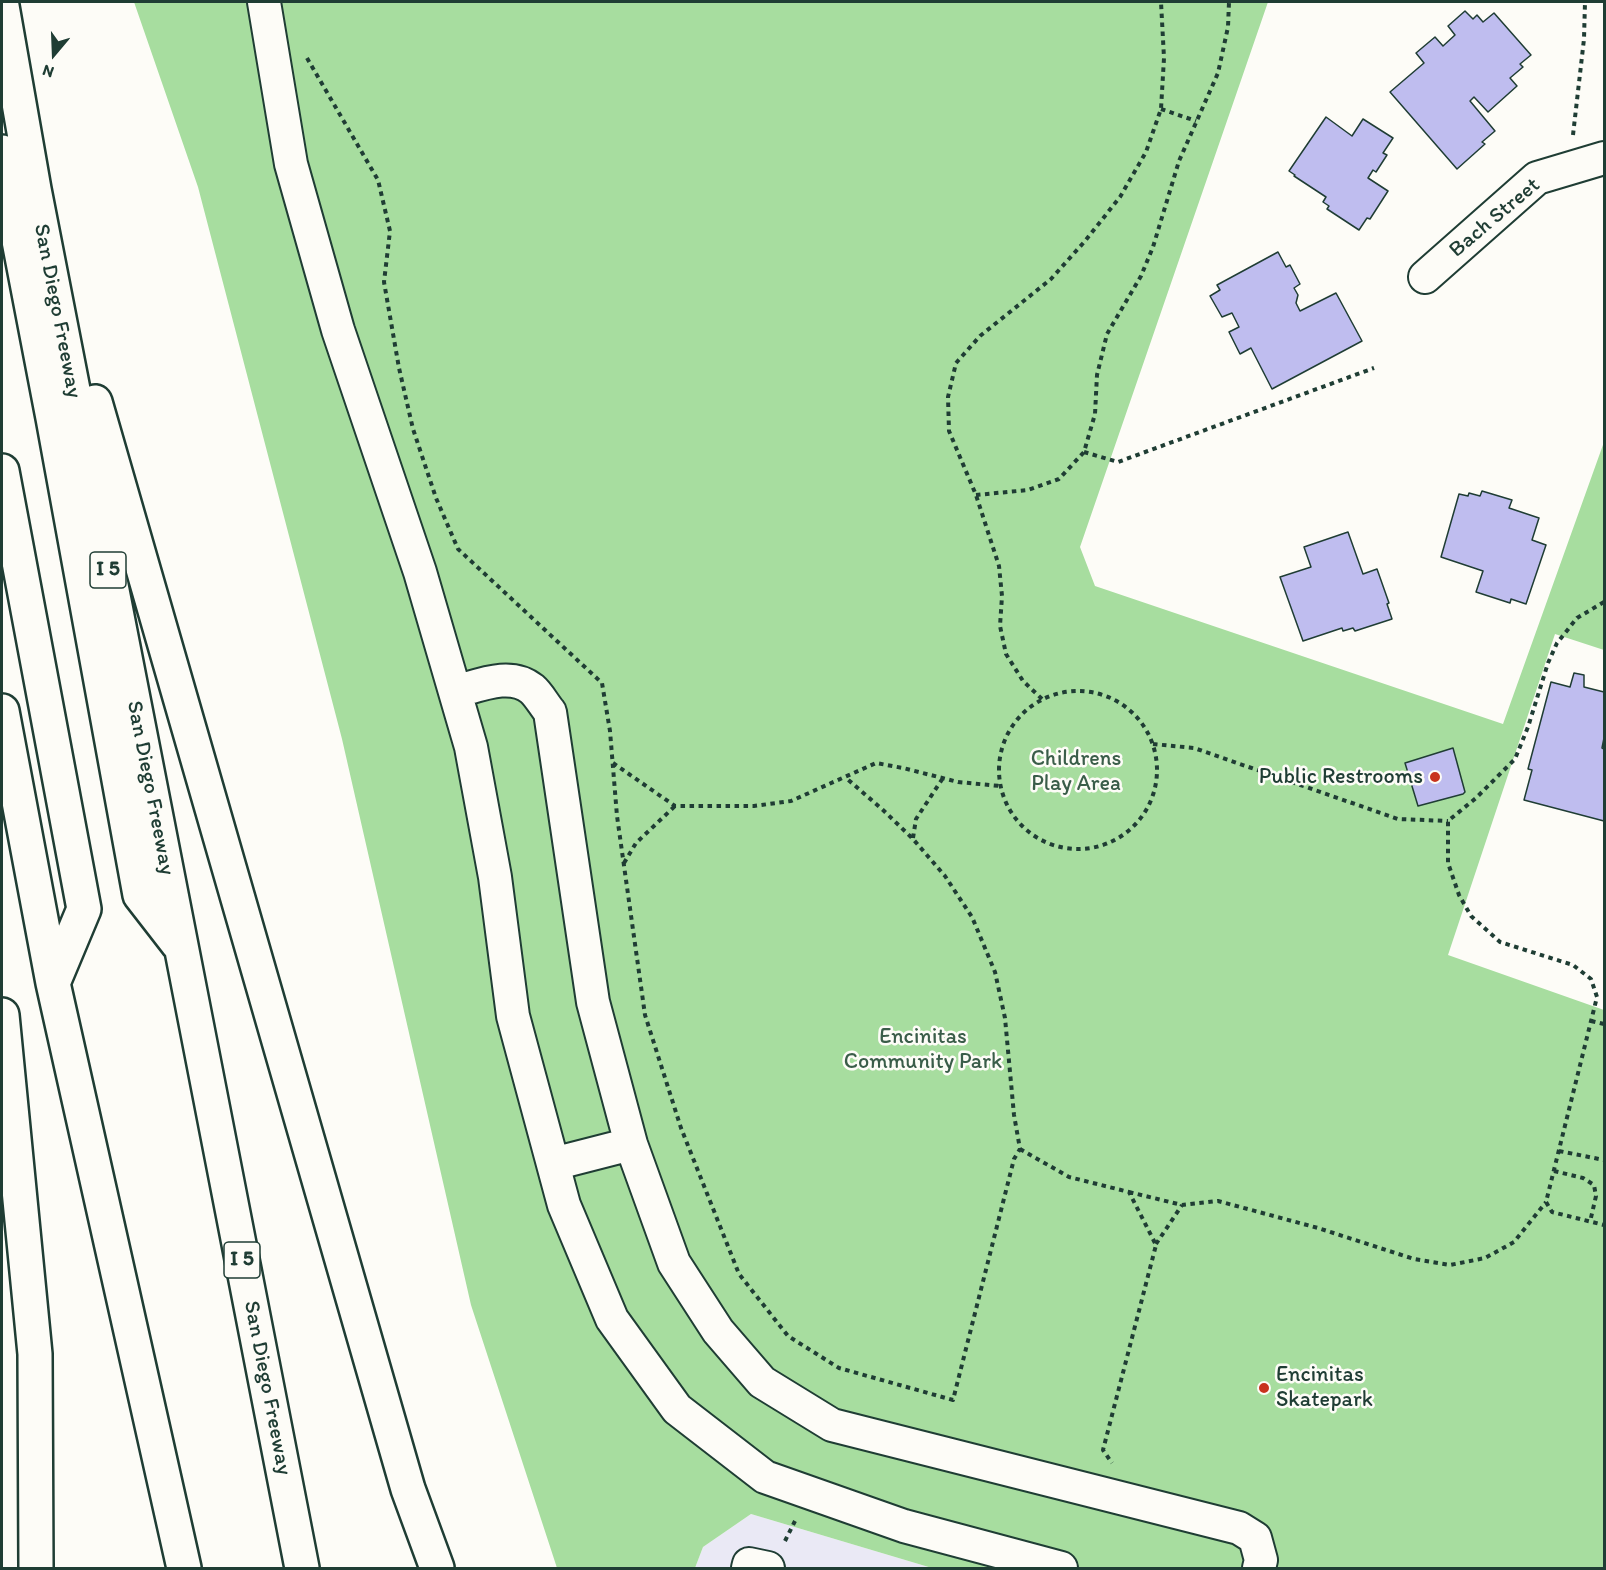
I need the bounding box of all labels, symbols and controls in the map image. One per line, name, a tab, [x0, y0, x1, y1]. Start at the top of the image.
north arrow	[24, 24, 84, 84]
text: N	[40, 61, 56, 82]
street label: Bach Street	[1444, 172, 1546, 264]
street label: San Diego Freeway	[27, 222, 87, 400]
road number: I 5	[90, 552, 126, 588]
street label: San Diego Freeway	[120, 699, 180, 877]
park label: Childrens Play Area	[1031, 746, 1121, 798]
place label: Public Restrooms	[1259, 764, 1423, 790]
marker: Public Restrooms	[1428, 770, 1442, 784]
park label: Encinitas Community Park	[844, 1024, 1002, 1076]
road number: I 5	[224, 1242, 260, 1278]
street label: San Diego Freeway	[237, 1299, 297, 1477]
place label: Encinitas Skatepark	[1276, 1362, 1373, 1414]
marker: Encinitas Skatepark	[1257, 1381, 1271, 1395]

